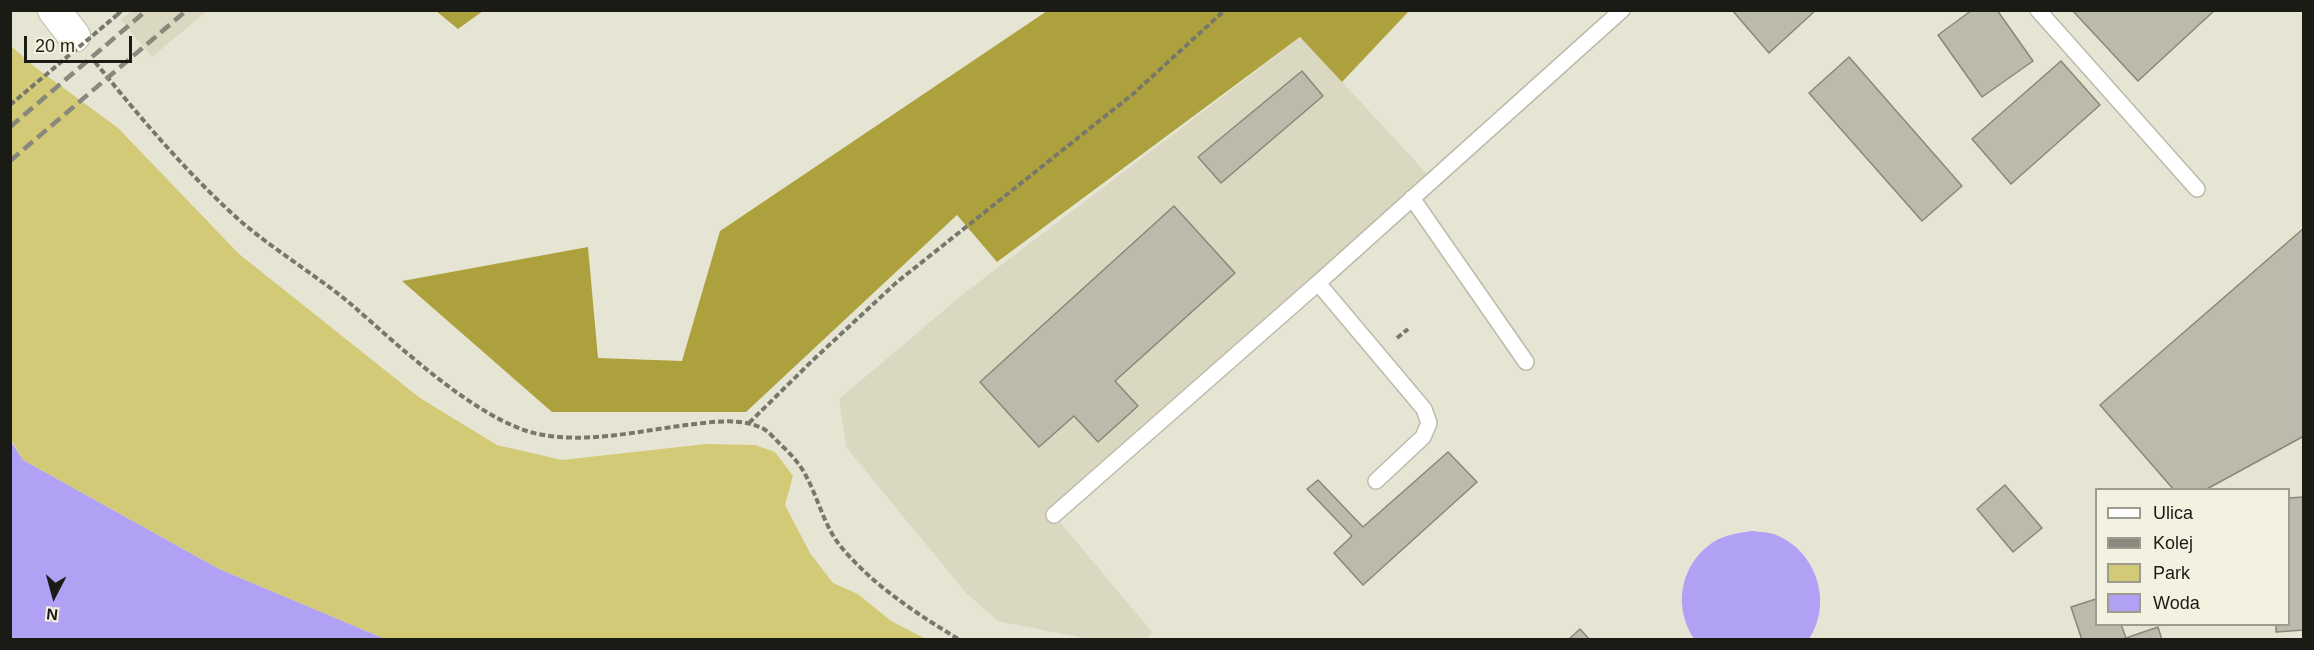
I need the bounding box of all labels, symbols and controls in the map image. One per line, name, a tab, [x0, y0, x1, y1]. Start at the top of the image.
scale bar	[27, 24, 135, 62]
text: 20 m	[35, 36, 75, 56]
legend	[2095, 488, 2290, 626]
text: Ulica	[2153, 503, 2193, 523]
text: Kolej	[2153, 533, 2193, 553]
text: Park	[2153, 563, 2190, 583]
north arrow	[24, 566, 84, 626]
text: Woda	[2153, 593, 2200, 613]
text: N	[45, 605, 59, 623]

